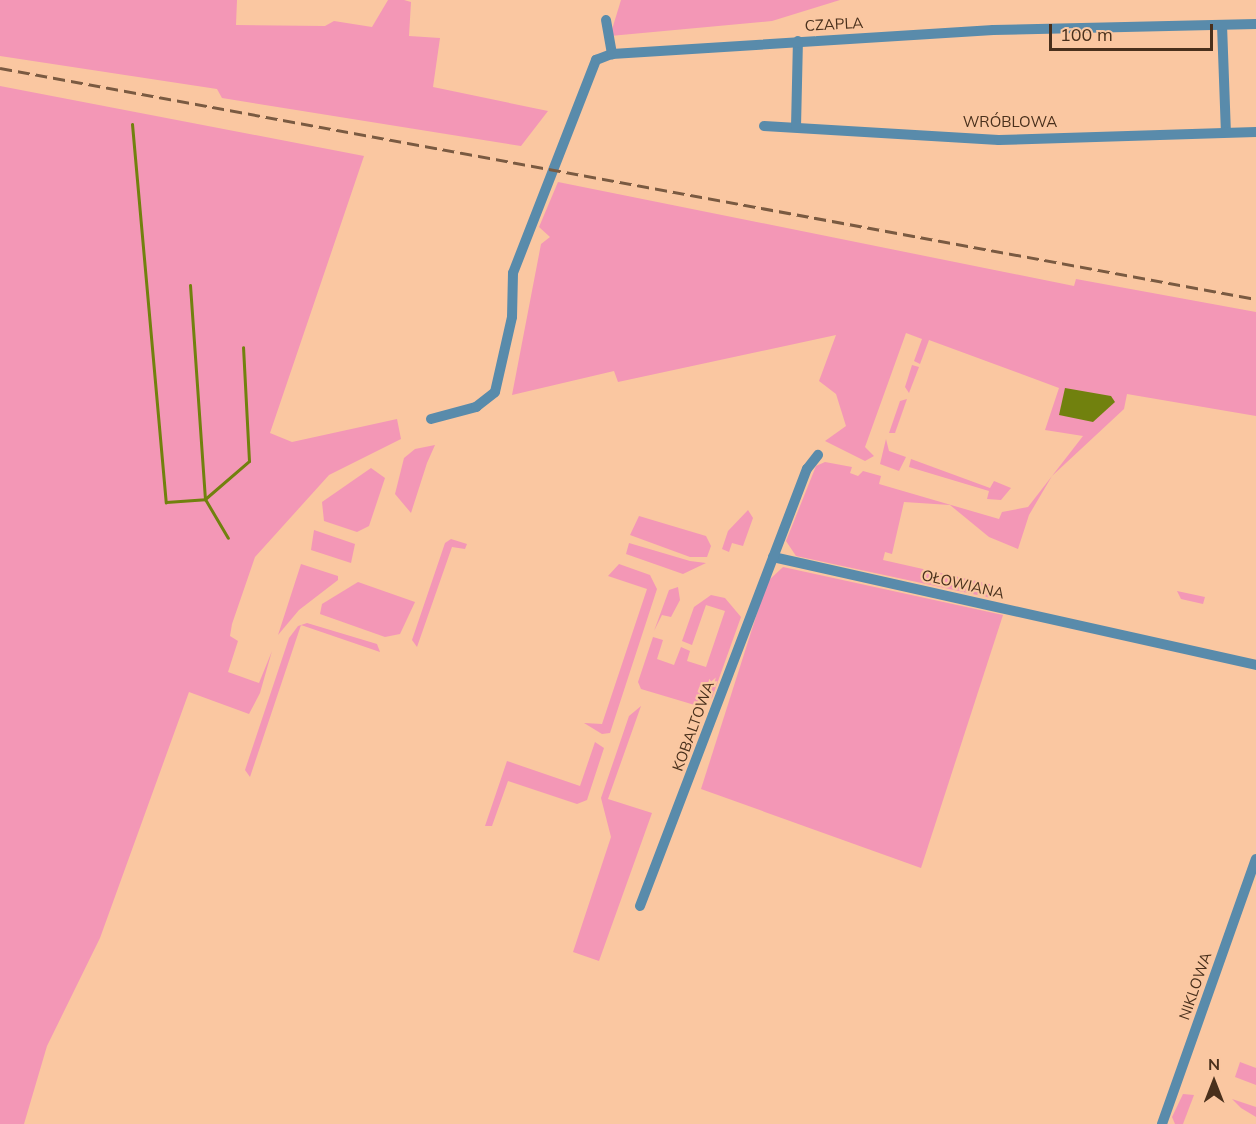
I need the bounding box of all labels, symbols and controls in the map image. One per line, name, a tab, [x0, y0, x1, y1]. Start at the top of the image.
scale bar	[1052, 12, 1216, 50]
street label: CZAPLA	[804, 13, 864, 35]
text: 100 m	[1060, 23, 1113, 46]
street label: WRÓBLOWA	[963, 113, 1057, 131]
street label: OŁOWIANA	[920, 566, 1006, 602]
street label: KOBALTOWA	[668, 678, 718, 774]
street label: NIKLOWA	[1175, 950, 1215, 1022]
north arrow	[1184, 1052, 1244, 1112]
text: N	[1208, 1054, 1220, 1074]

